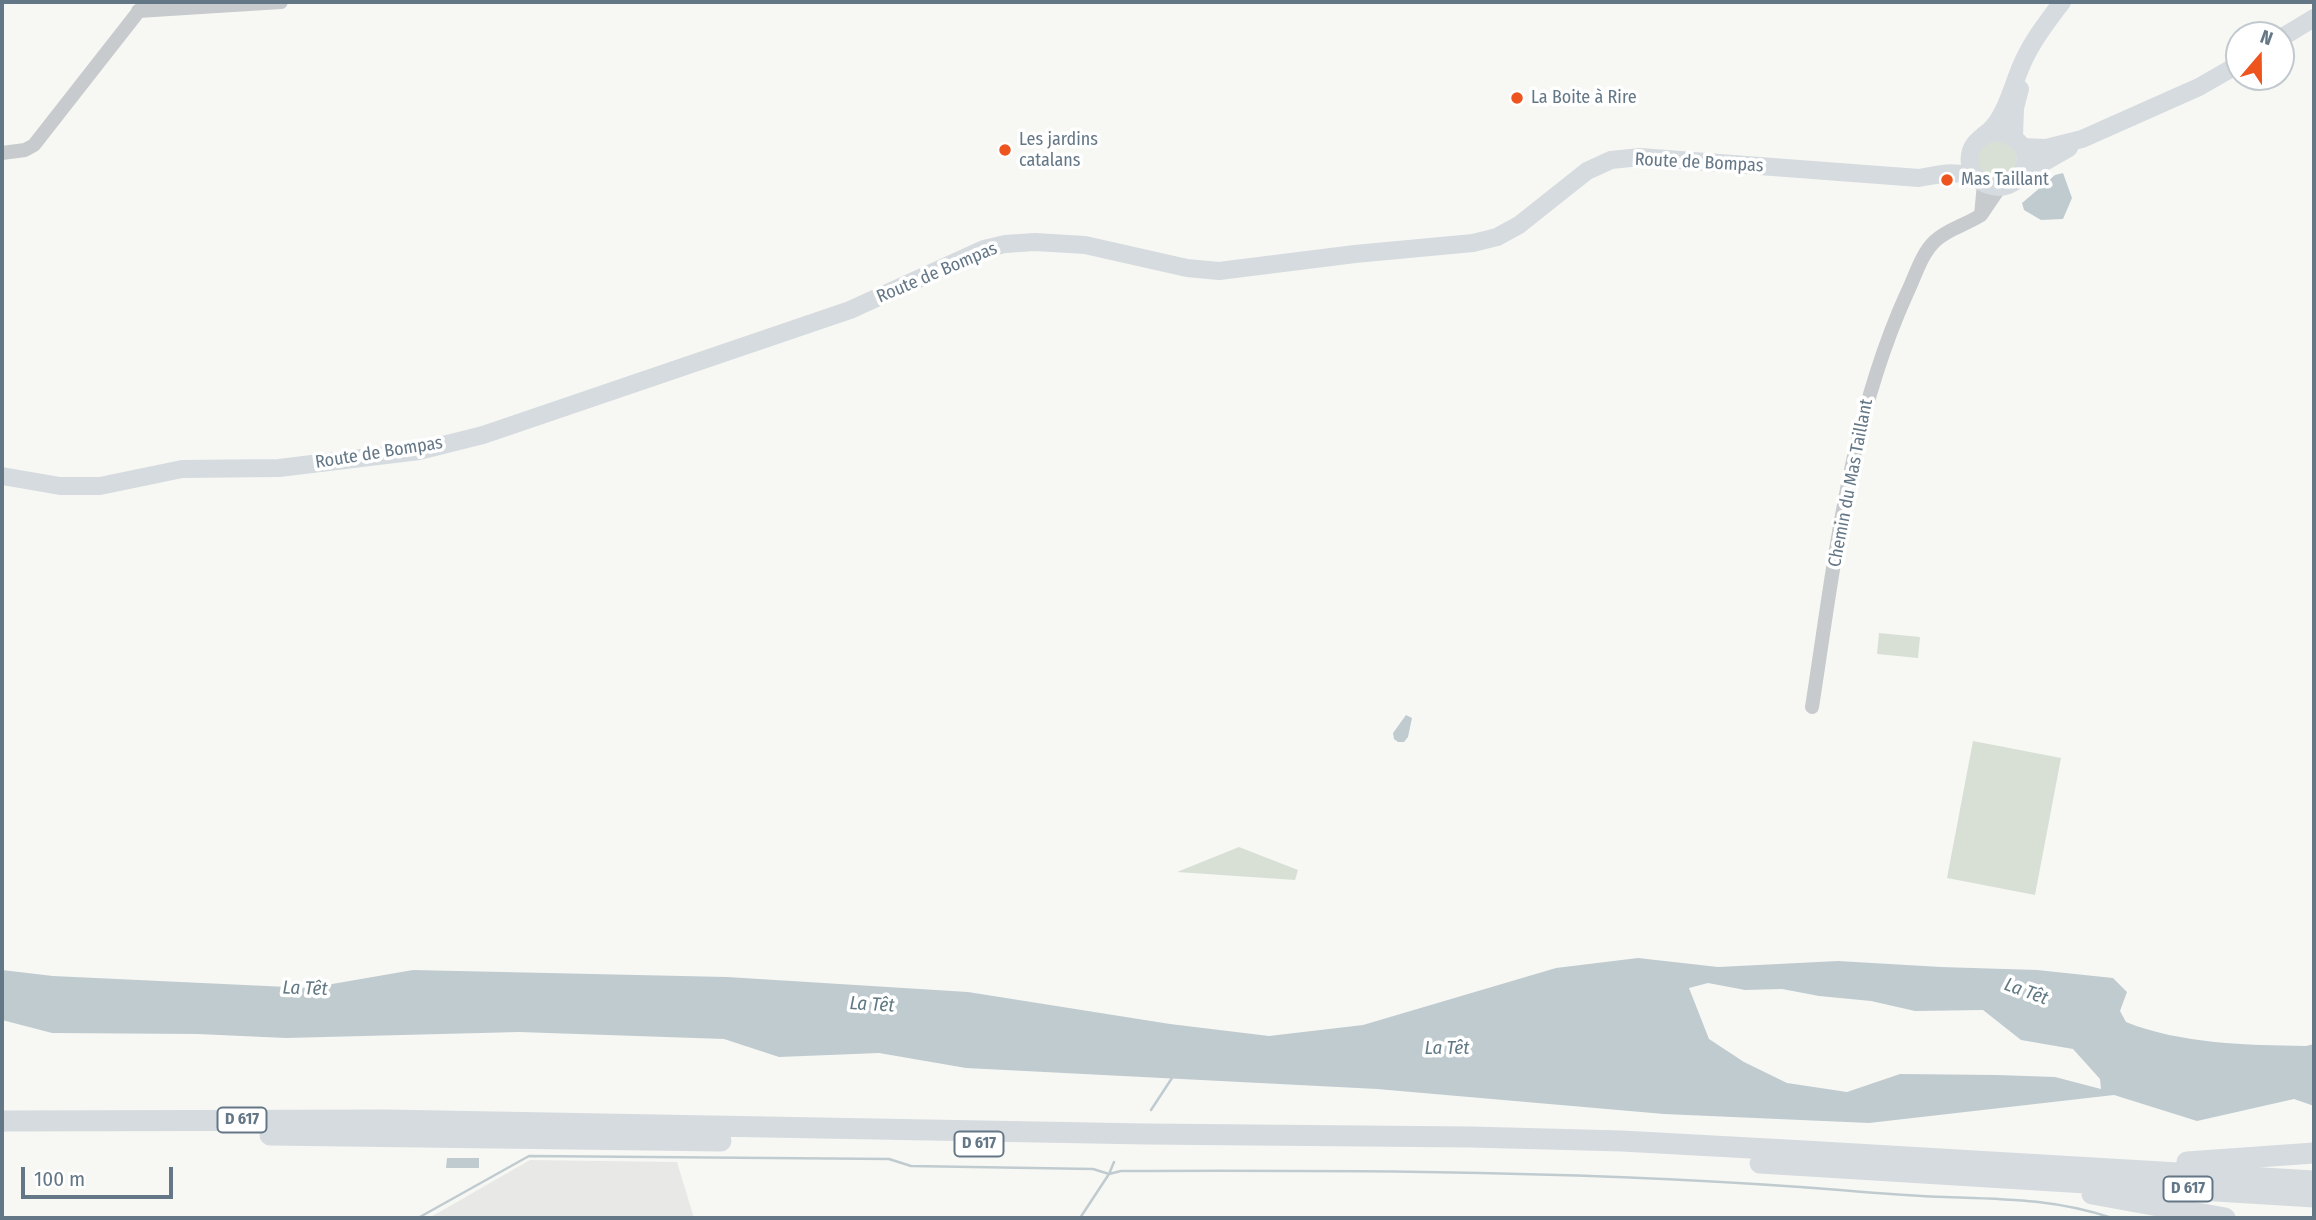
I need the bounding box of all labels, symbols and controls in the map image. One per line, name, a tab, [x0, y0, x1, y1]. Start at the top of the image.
north arrow	[2225, 21, 2295, 91]
text: N	[2257, 25, 2276, 50]
place label: La Boite à Rire	[1531, 87, 1637, 109]
marker: La Boite à Rire	[1509, 90, 1525, 106]
place label: Les jardins catalans	[1019, 129, 1098, 172]
marker: Les jardins catalans	[997, 142, 1013, 158]
street label: Route de Bompas	[1634, 149, 1764, 177]
place label: Mas Taillant	[1961, 169, 2049, 191]
marker: Mas Taillant	[1939, 172, 1955, 188]
street label: Route de Bompas	[873, 238, 1001, 308]
street label: Chemin du Mas Taillant	[1824, 397, 1878, 569]
street label: Route de Bompas	[314, 432, 444, 474]
water label: La Têt	[2001, 974, 2051, 1010]
water label: La Têt	[282, 977, 328, 1001]
water label: La Têt	[849, 992, 895, 1018]
water label: La Têt	[1424, 1038, 1470, 1060]
road number: D 617	[218, 1108, 266, 1132]
road number: D 617	[954, 1132, 1004, 1156]
scale bar	[24, 1154, 177, 1198]
text: 100 m	[34, 1166, 85, 1192]
road number: D 617	[2164, 1176, 2212, 1202]

